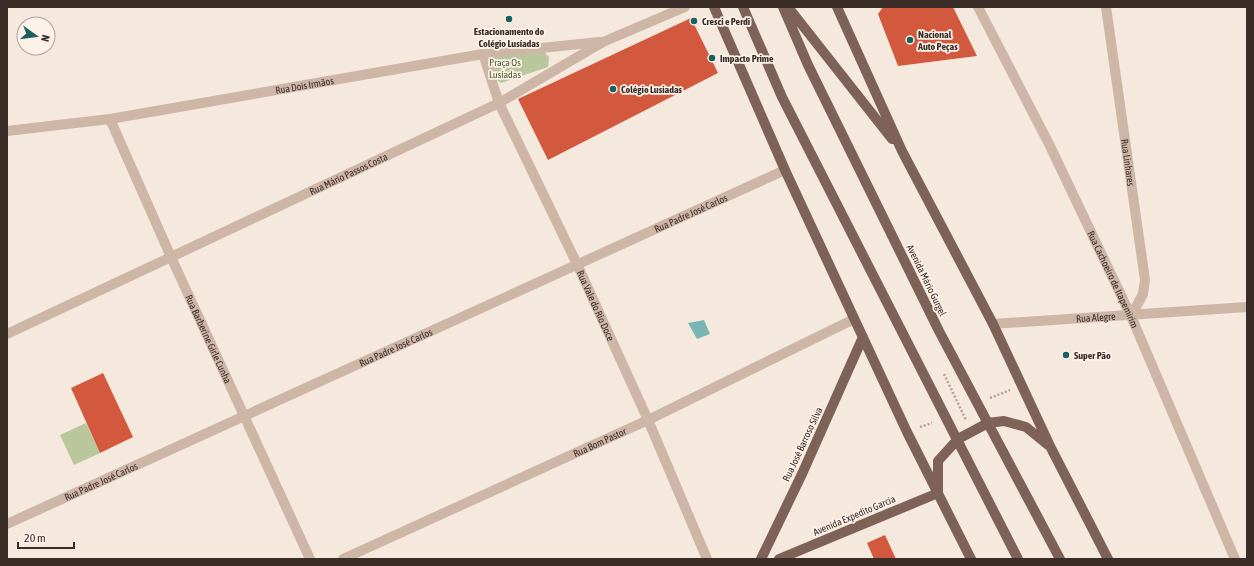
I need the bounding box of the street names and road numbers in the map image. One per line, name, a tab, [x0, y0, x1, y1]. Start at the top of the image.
street label: Rua Dois Irmãos	[274, 75, 335, 96]
street label: Rua Linhares	[1119, 138, 1137, 187]
street label: Rua Mário Passos Costa	[308, 151, 390, 197]
street label: Rua Padre José Carlos	[652, 192, 729, 235]
street label: Rua Cachoeiro de Itapemirim	[1085, 229, 1140, 330]
street label: Avenida Mário Gurgel	[904, 243, 949, 318]
street label: Rua Vale do Rio Doce	[575, 269, 616, 343]
street label: Rua Barberine Girle Cunha	[183, 293, 234, 385]
street label: Rua Alegre	[1076, 311, 1116, 324]
street label: Rua Padre José Carlos	[358, 326, 435, 369]
street label: Rua José Barroso Silva	[780, 405, 825, 483]
street label: Rua Bom Pastor	[571, 425, 629, 459]
street label: Rua Padre José Carlos	[63, 460, 140, 503]
street label: Avenida Expedito Garcia	[811, 493, 897, 538]

